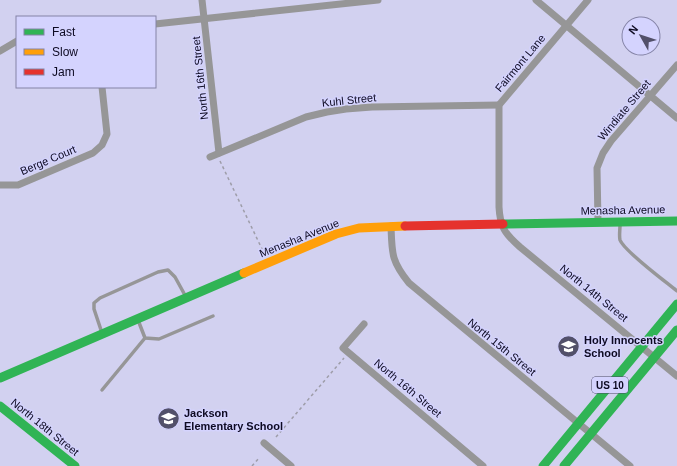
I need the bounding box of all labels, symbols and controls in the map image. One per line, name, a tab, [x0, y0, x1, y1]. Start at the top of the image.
legend	[16, 16, 156, 88]
north arrow	[621, 16, 661, 56]
text: N	[626, 23, 640, 37]
text: Fast	[52, 25, 76, 39]
street label: Fairmont Lane	[493, 32, 547, 94]
street label: North 16th Street	[190, 36, 210, 120]
text: Slow	[52, 45, 78, 59]
text: Jam	[52, 65, 75, 79]
street label: Windiate Street	[595, 77, 653, 143]
street label: Kuhl Street	[321, 91, 377, 109]
street label: Berge Court	[18, 143, 78, 177]
street label: Menasha Avenue	[580, 203, 666, 217]
street label: Menasha Avenue	[257, 217, 341, 259]
street label: North 14th Street	[558, 262, 630, 324]
street label: North 15th Street	[466, 316, 538, 378]
school or university icon: Holy Innocents School	[556, 333, 582, 359]
place label: Holy Innocents School	[584, 334, 663, 359]
street label: North 16th Street	[372, 356, 444, 420]
road number: US 10	[592, 377, 628, 393]
street label: North 18th Street	[9, 396, 81, 458]
school or university icon: Jackson Elementary School	[155, 406, 181, 432]
place label: Jackson Elementary School	[184, 407, 283, 432]

